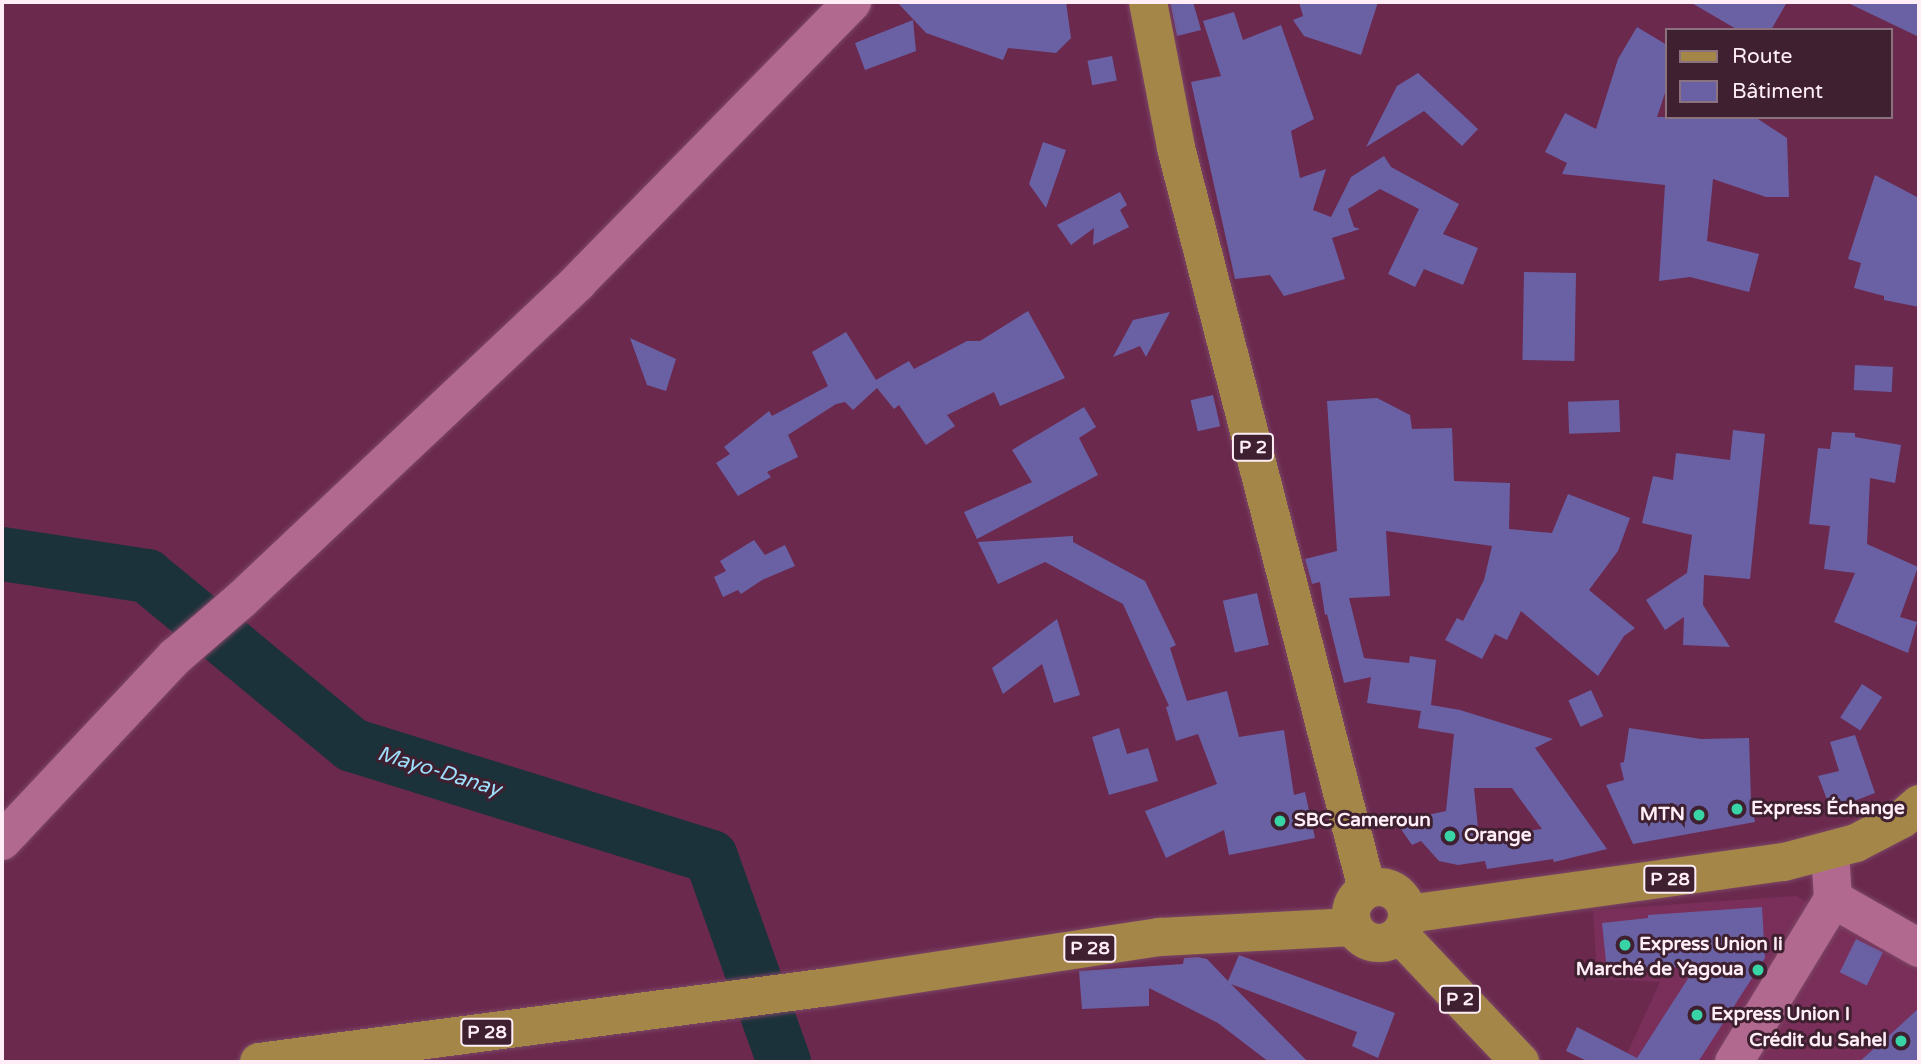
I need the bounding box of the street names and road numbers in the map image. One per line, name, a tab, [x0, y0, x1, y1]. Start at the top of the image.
road number: P 2	[1230, 432, 1276, 462]
road number: P 28	[1642, 864, 1698, 894]
road number: P 28	[1062, 933, 1118, 962]
road number: P 2	[1437, 984, 1483, 1014]
road number: P 28	[459, 1017, 515, 1046]

